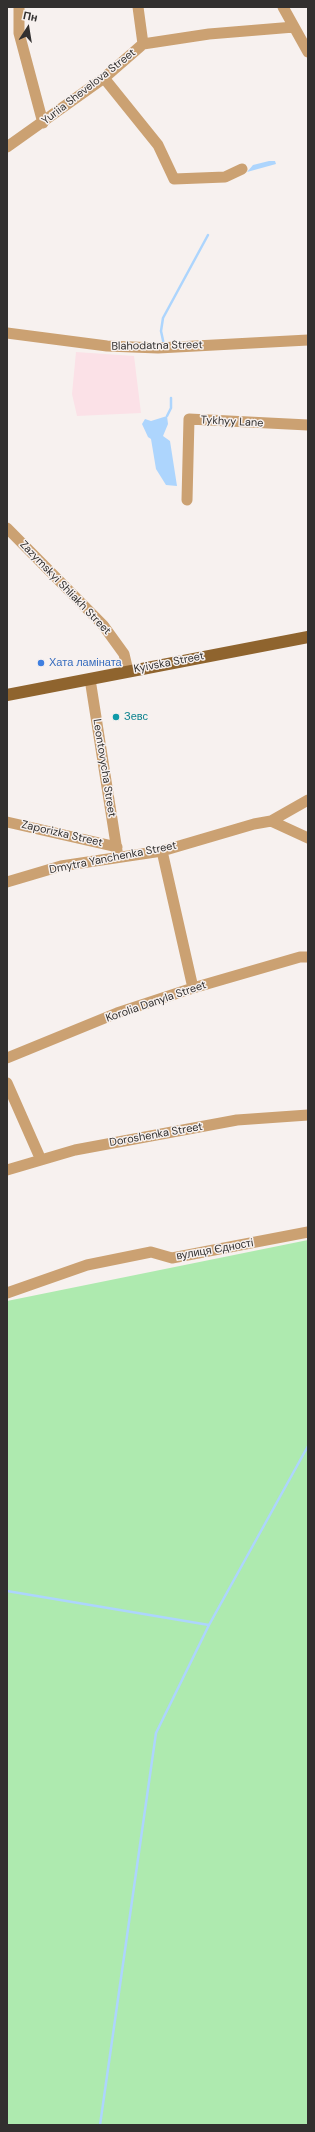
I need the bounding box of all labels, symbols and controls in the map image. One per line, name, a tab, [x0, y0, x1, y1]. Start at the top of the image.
north arrow	[8, 8, 48, 48]
text: Пн	[22, 8, 39, 25]
street label: Yuriia Shevelova Street	[39, 46, 139, 128]
street label: Blahodatna Street	[111, 339, 203, 353]
street label: Tykhyy Lane	[200, 414, 264, 430]
street label: Zazymskyi Shliakh Street	[17, 538, 113, 638]
street label: Kyivska Street	[133, 650, 205, 676]
place label: Хата ламіната	[49, 656, 122, 670]
marker: Хата ламіната	[36, 658, 46, 668]
place label: Зевс	[124, 710, 148, 724]
marker: Зевс	[111, 712, 121, 722]
street label: Leontovycha Street	[90, 718, 118, 818]
street label: Zaporizka Street	[20, 818, 104, 850]
street label: Dmytra Yanchenka Street	[48, 839, 178, 877]
street label: Korolia Danyla Street	[104, 979, 208, 1025]
street label: Doroshenka Street	[108, 1120, 204, 1150]
street label: вулиця Єдності	[175, 1237, 255, 1263]

